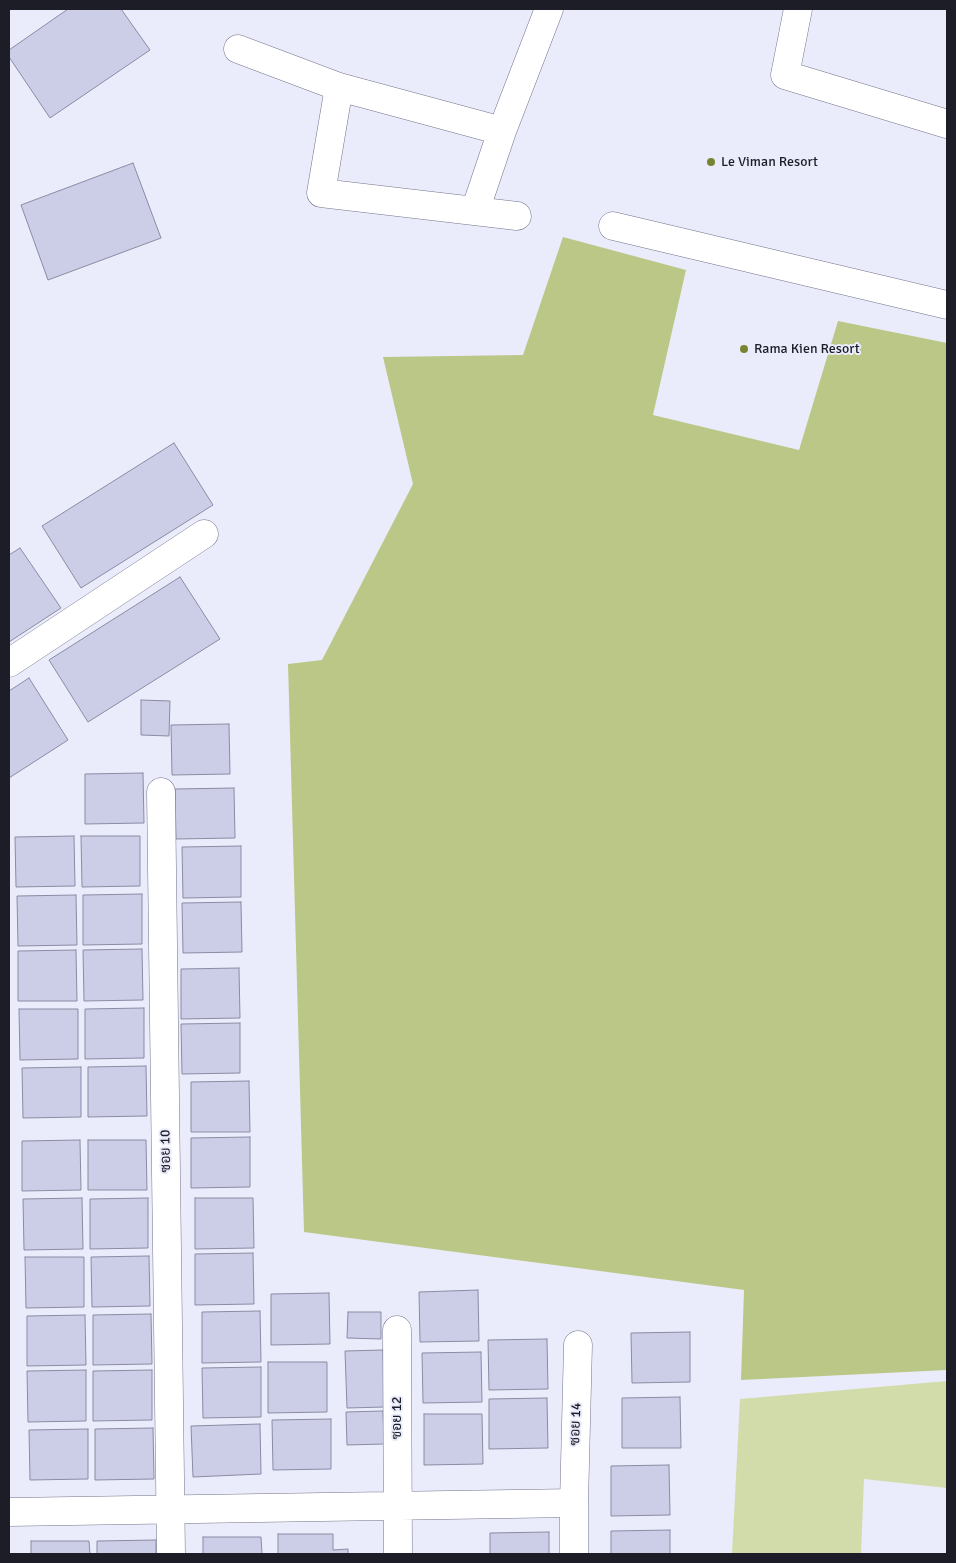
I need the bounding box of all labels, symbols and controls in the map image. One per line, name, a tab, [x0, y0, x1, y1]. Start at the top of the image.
place label: Le Viman Resort	[721, 154, 818, 170]
marker: Le Viman Resort	[705, 156, 717, 168]
place label: Rama Kien Resort	[754, 341, 860, 357]
marker: Rama Kien Resort	[738, 343, 750, 355]
street label: ซอย 10	[157, 1129, 175, 1173]
street label: ซอย 12	[389, 1396, 405, 1440]
street label: ซอย 14	[567, 1402, 585, 1446]

